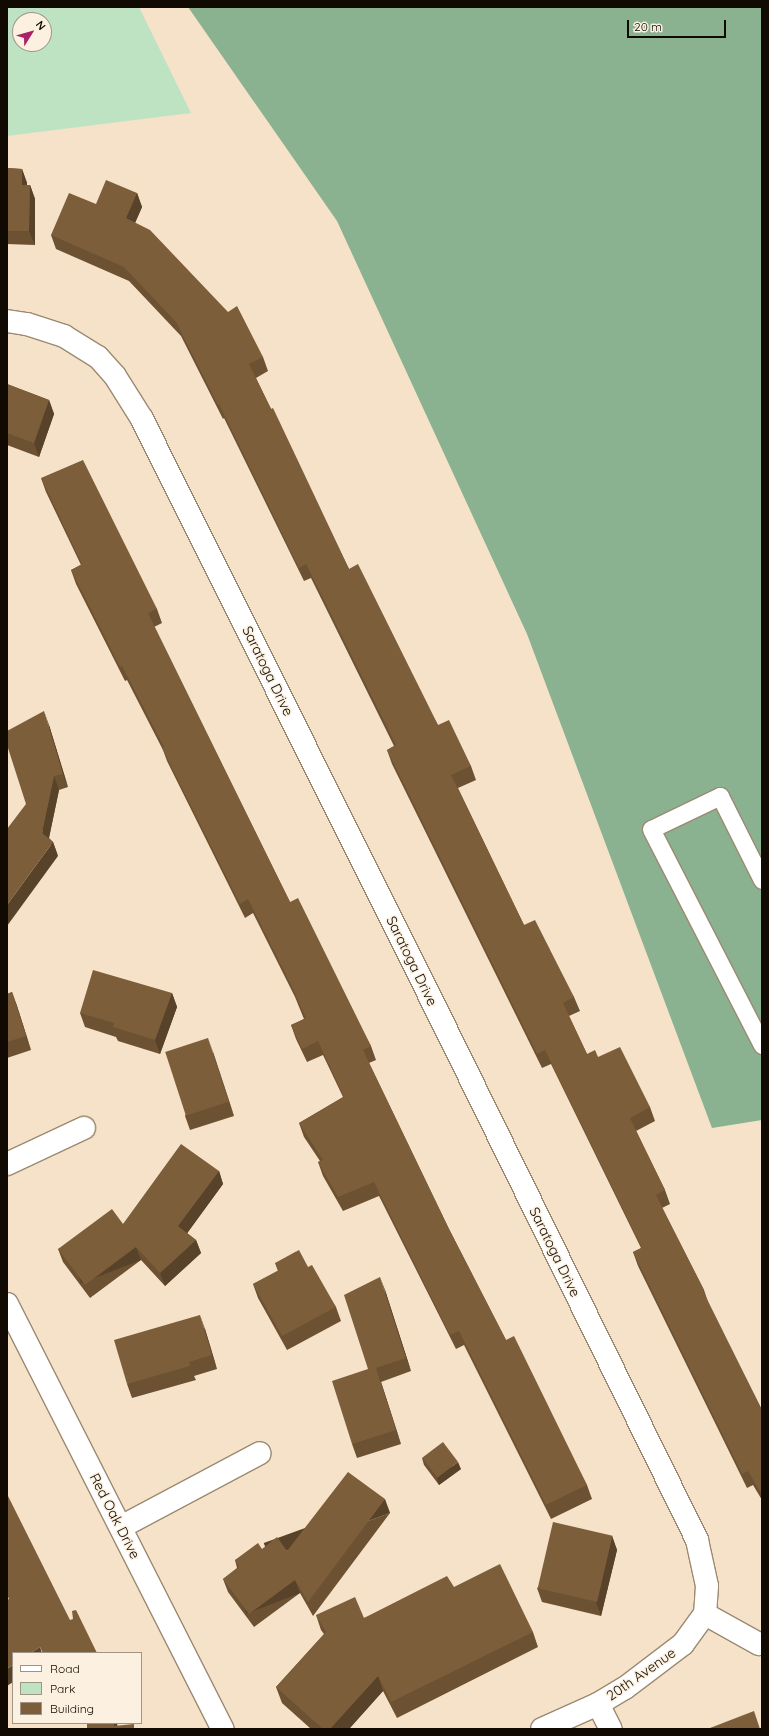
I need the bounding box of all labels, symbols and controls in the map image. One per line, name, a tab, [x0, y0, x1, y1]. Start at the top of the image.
north arrow	[12, 12, 52, 52]
scale bar	[629, 12, 728, 38]
text: N	[33, 18, 49, 33]
text: 20 m	[634, 19, 662, 34]
street label: Saratoga Drive	[239, 623, 297, 719]
street label: Saratoga Drive	[383, 913, 441, 1009]
street label: Saratoga Drive	[526, 1204, 584, 1300]
street label: Red Oak Drive	[86, 1470, 144, 1562]
street label: 20th Avenue	[603, 1644, 679, 1704]
legend	[12, 1652, 142, 1724]
text: Road	[50, 1661, 80, 1676]
text: Park	[50, 1681, 75, 1696]
text: Building	[50, 1701, 94, 1716]

